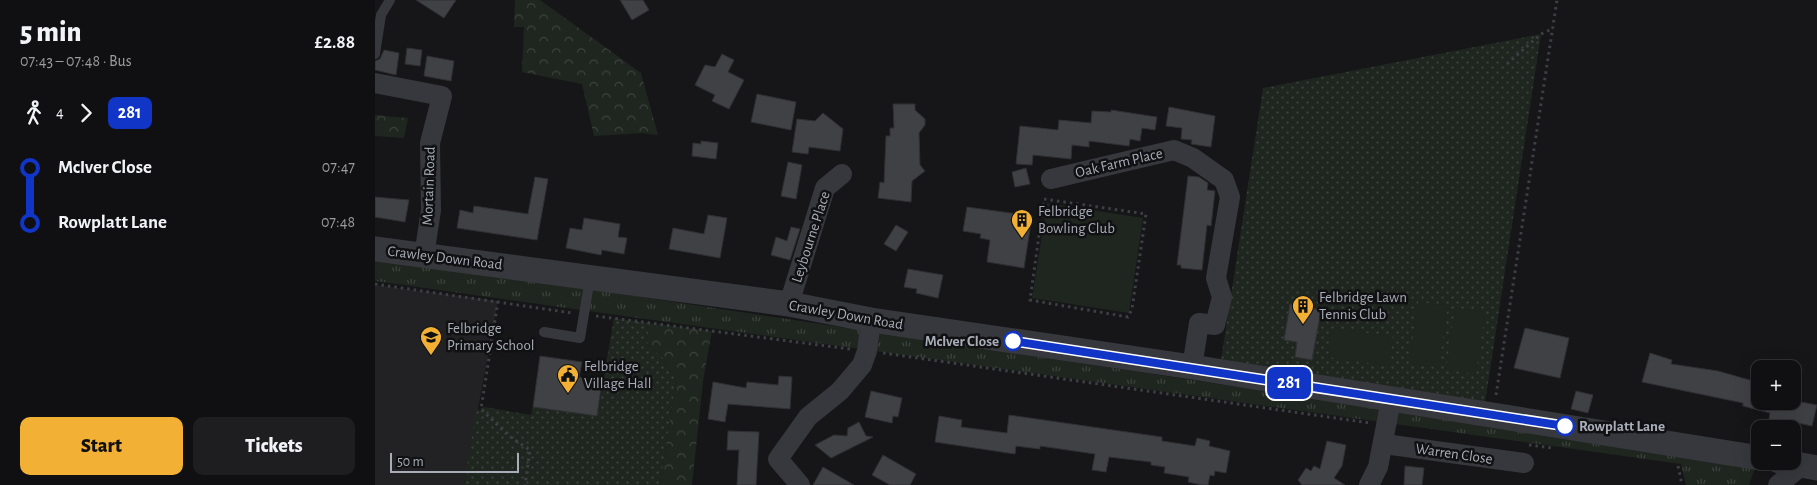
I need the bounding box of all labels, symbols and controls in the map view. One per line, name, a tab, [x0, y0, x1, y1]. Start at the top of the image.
text: 5 min	[20, 19, 82, 47]
text: £2.88	[314, 33, 355, 52]
text: 07:43 – 07:48 · Bus	[20, 53, 132, 69]
icon: walk	[20, 99, 48, 127]
icon: forward	[72, 99, 100, 127]
text: 4	[56, 104, 64, 120]
text: 281	[118, 104, 142, 122]
street label: Mortain Road	[420, 146, 438, 226]
street label: Oak Farm Place	[1074, 146, 1164, 180]
text: McIver Close	[58, 158, 152, 177]
text: 07:47	[322, 159, 355, 175]
street label: Leybourne Place	[789, 189, 833, 285]
place label: Felbridge Bowling Club	[1038, 204, 1115, 236]
building icon: Felbridge Bowling Club	[1010, 208, 1034, 239]
text: Rowplatt Lane	[58, 213, 167, 232]
text: 07:48	[321, 214, 355, 230]
street label: Crawley Down Road	[387, 244, 503, 273]
place label: Felbridge Lawn Tennis Club	[1319, 290, 1407, 322]
building icon: Felbridge Lawn Tennis Club	[1291, 294, 1315, 325]
street label: Crawley Down Road	[788, 298, 904, 332]
place label: Felbridge Primary School	[447, 321, 535, 353]
school or university icon: Felbridge Primary School	[419, 325, 443, 356]
marker: McIver Close	[1003, 331, 1023, 351]
place label: McIver Close	[925, 334, 999, 349]
place label: Felbridge Village Hall	[584, 359, 651, 391]
map controls	[1751, 360, 1801, 470]
button: +	[1751, 360, 1801, 410]
public building icon: Felbridge Village Hall	[556, 363, 580, 394]
line badge: 281	[1260, 367, 1318, 399]
text: 281	[1277, 374, 1301, 392]
marker: Rowplatt Lane	[1555, 416, 1575, 436]
button: Start	[20, 417, 183, 475]
button: Tickets	[193, 417, 355, 475]
place label: Rowplatt Lane	[1579, 419, 1665, 434]
button: −	[1751, 420, 1801, 470]
street label: Warren Close	[1415, 441, 1493, 467]
scale bar	[390, 450, 519, 473]
text: 50 m	[397, 455, 424, 469]

